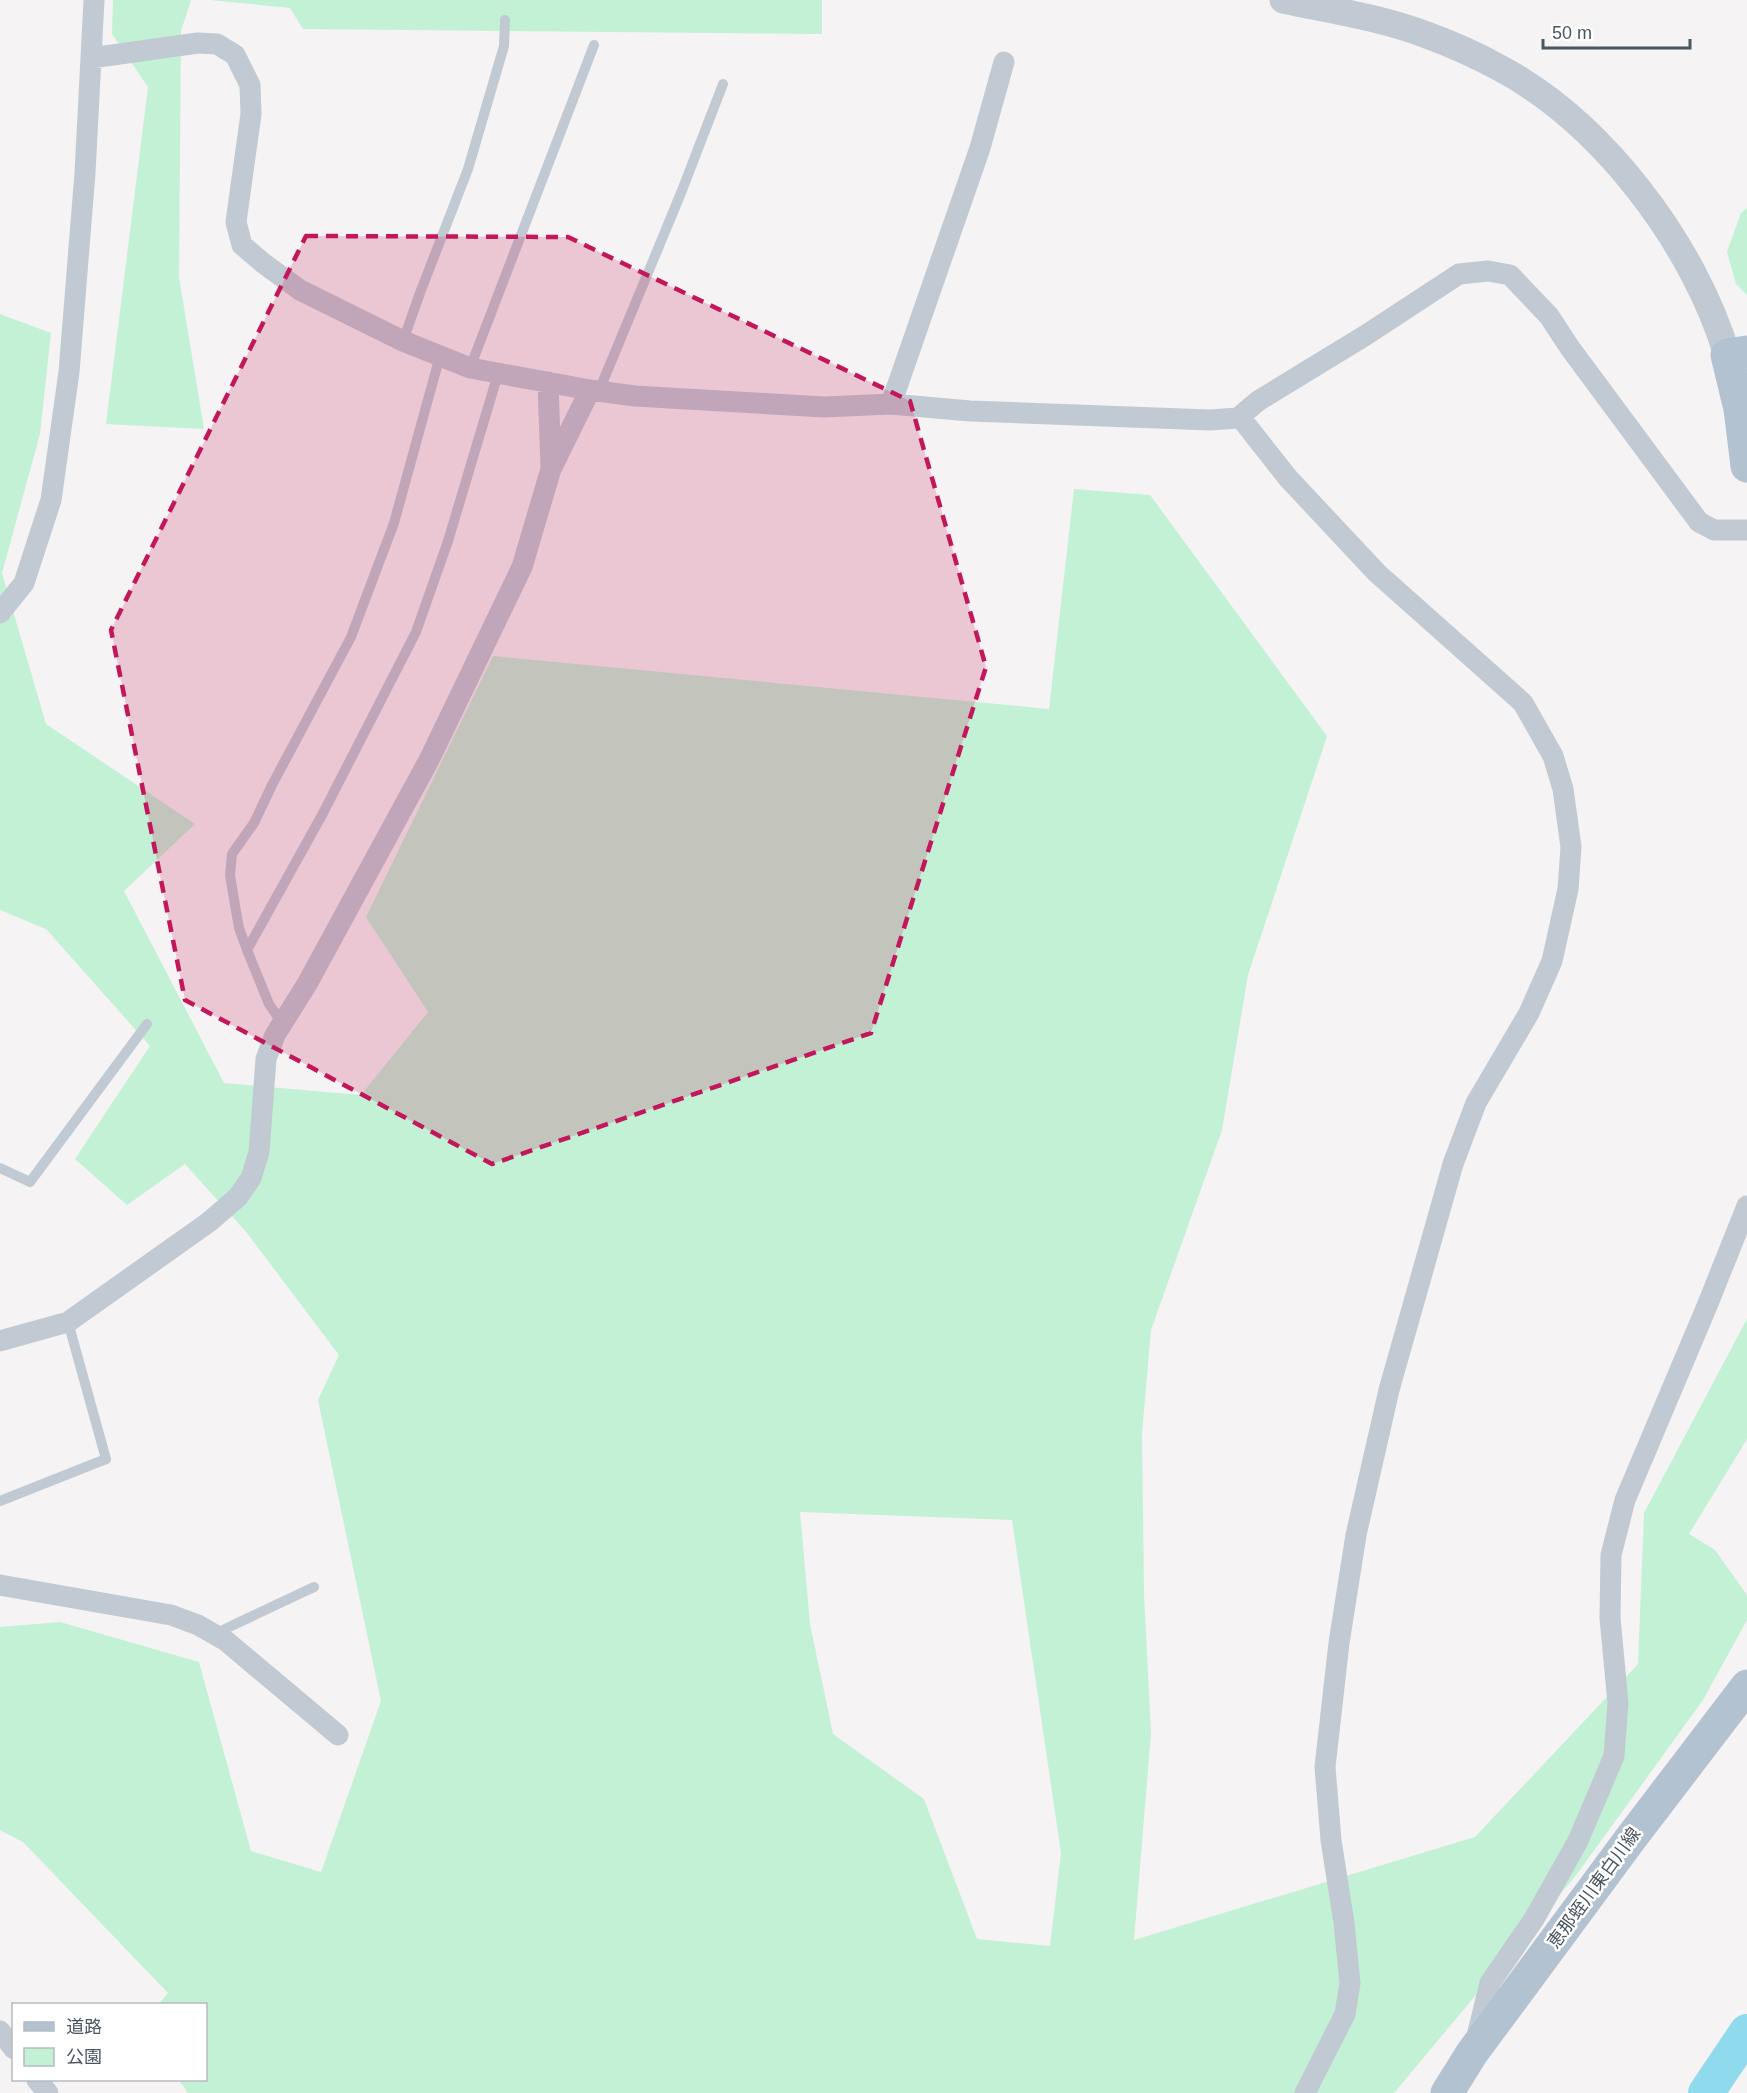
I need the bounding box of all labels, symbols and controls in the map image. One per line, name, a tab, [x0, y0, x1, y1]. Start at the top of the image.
scale bar	[1543, 12, 1690, 50]
text: 50 m	[1552, 23, 1592, 43]
street label: 恵那蛭川東白川線	[1544, 1824, 1644, 1952]
legend	[12, 2003, 207, 2081]
text: 道路	[66, 2017, 102, 2037]
text: 公園	[66, 2047, 102, 2067]

